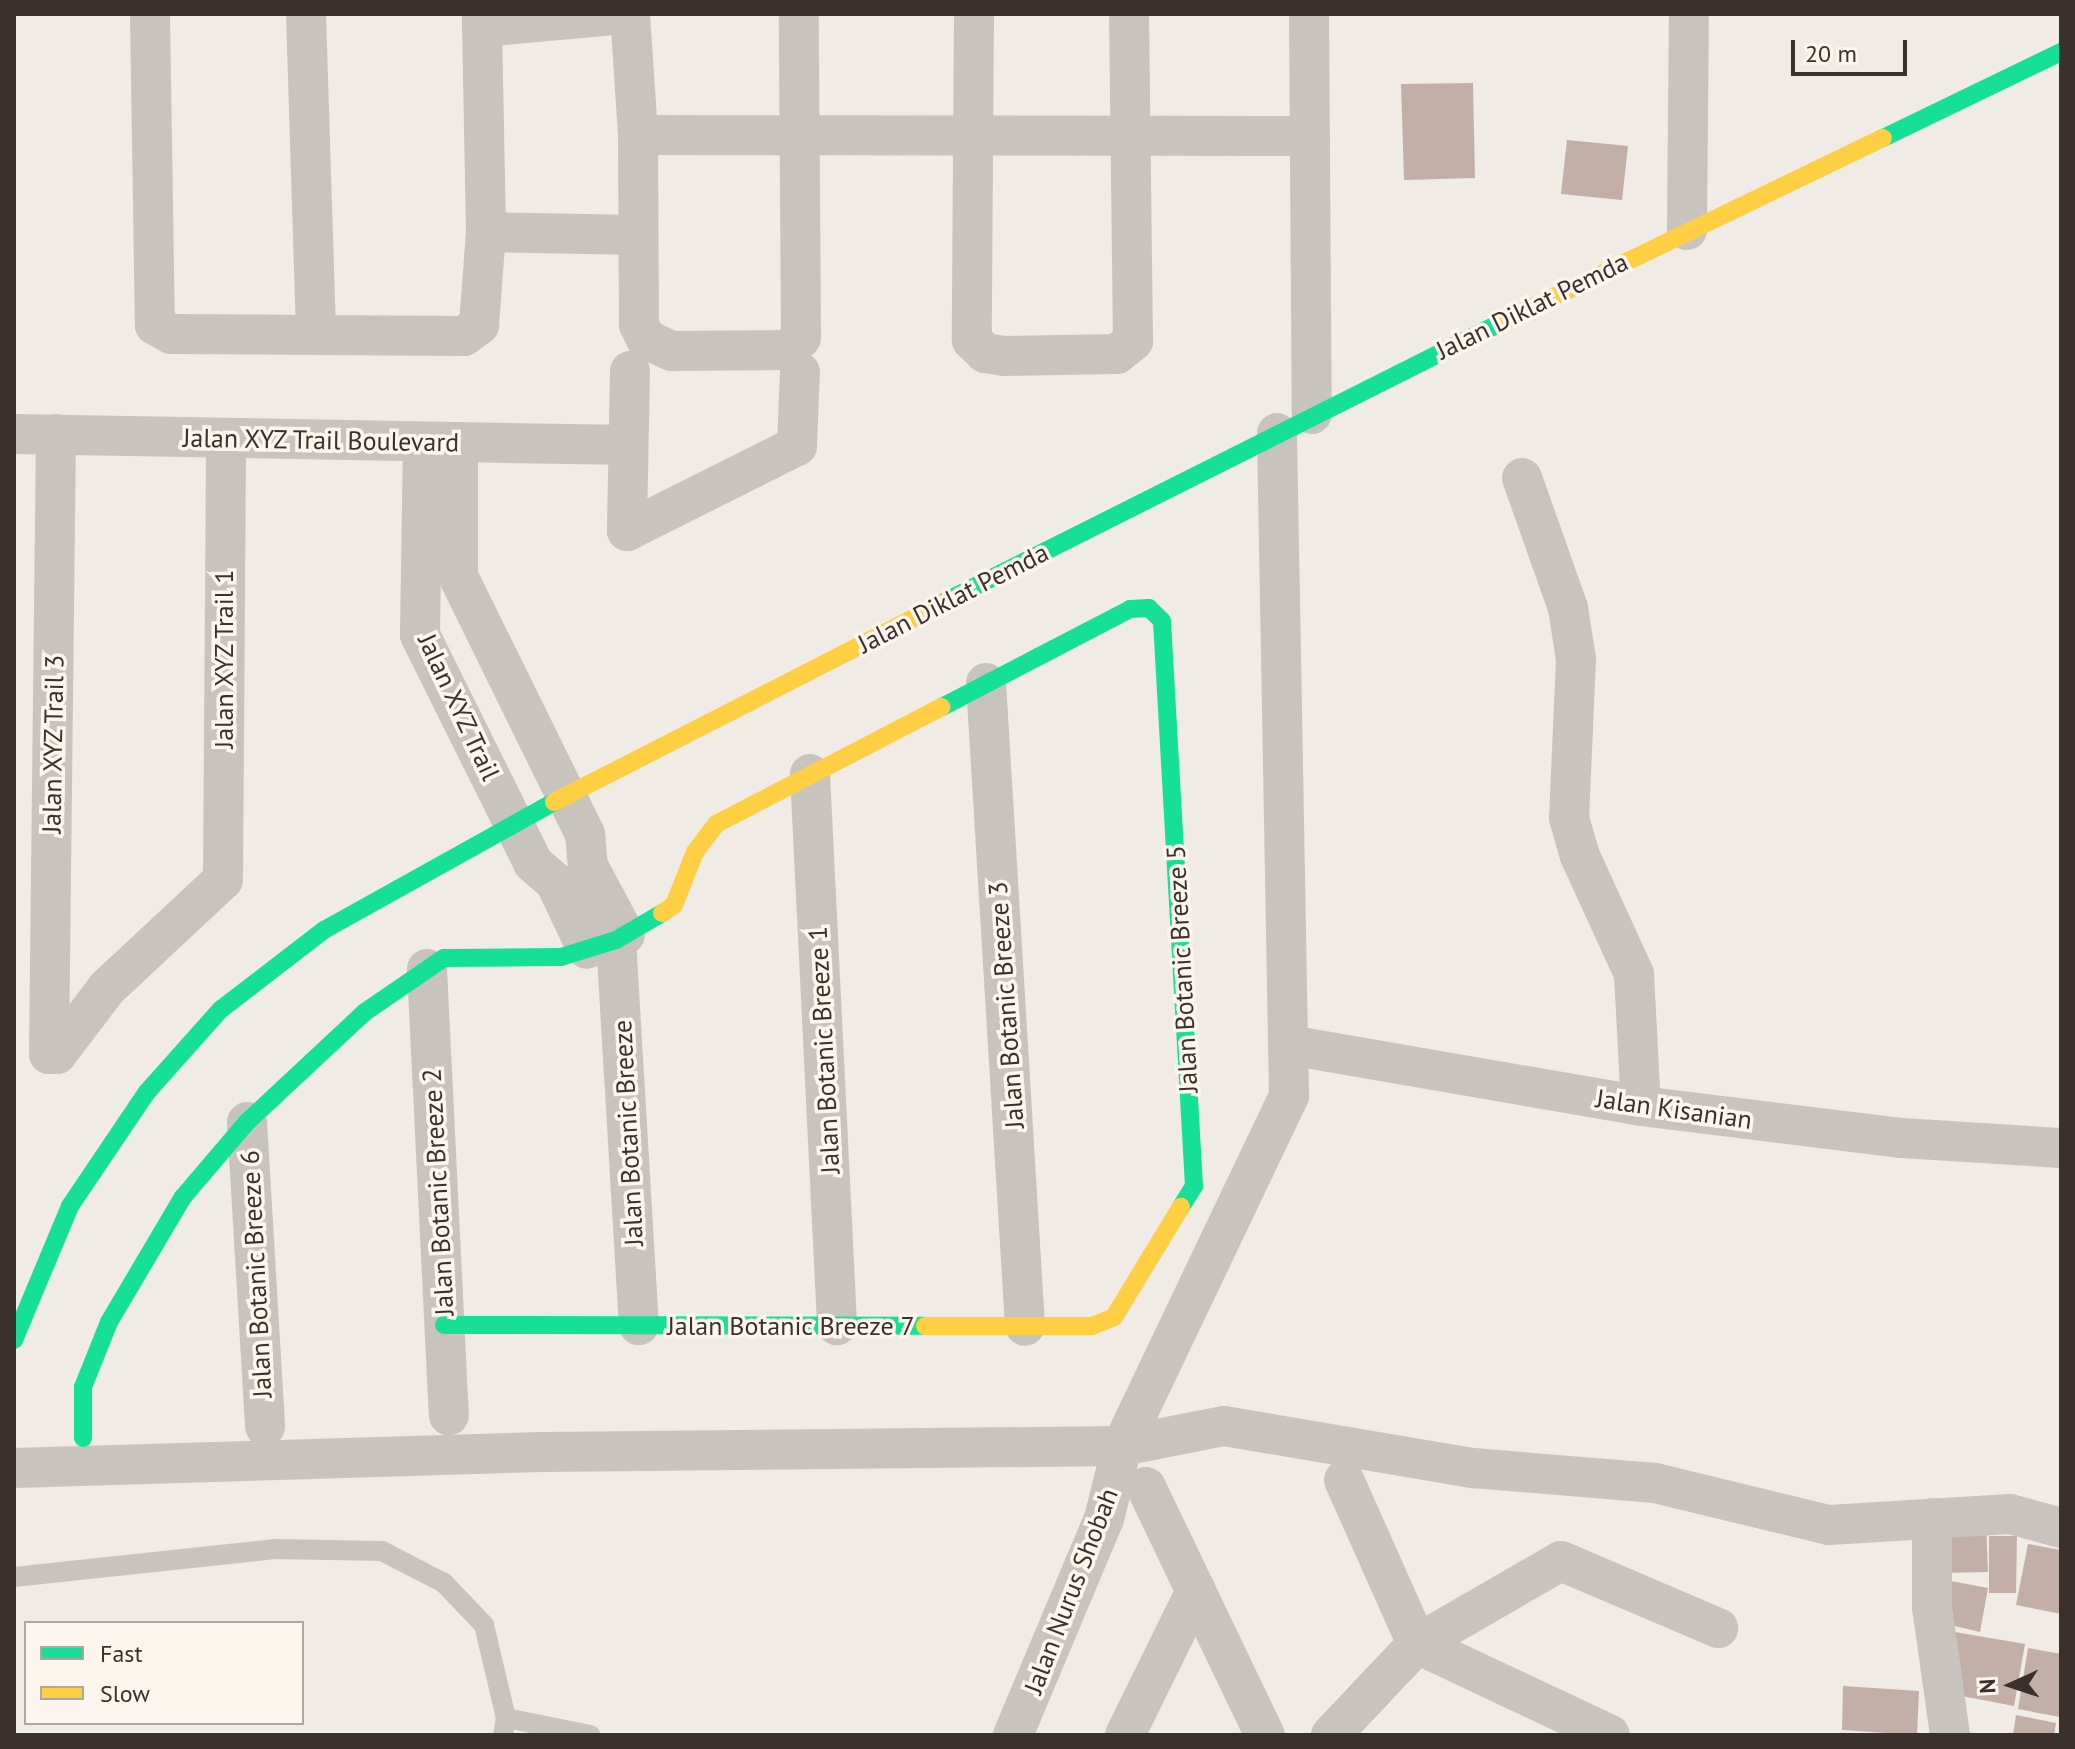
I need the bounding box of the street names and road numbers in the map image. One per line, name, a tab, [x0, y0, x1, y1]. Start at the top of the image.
street label: Jalan Diklat Pemda	[1431, 246, 1633, 366]
street label: Jalan XYZ Trail Boulevard	[181, 422, 461, 458]
street label: Jalan Diklat Pemda	[853, 537, 1053, 659]
street label: Jalan XYZ Trail 1	[208, 568, 240, 750]
street label: Jalan XYZ Trail	[411, 628, 507, 786]
street label: Jalan XYZ Trail 3	[36, 653, 70, 835]
street label: Jalan Botanic Breeze 5	[1160, 844, 1204, 1094]
street label: Jalan Botanic Breeze 3	[982, 880, 1030, 1130]
street label: Jalan Botanic Breeze 1	[802, 925, 846, 1175]
street label: Jalan Botanic Breeze	[606, 1019, 650, 1247]
street label: Jalan Botanic Breeze 2	[416, 1067, 460, 1317]
street label: Jalan Kisanian	[1594, 1083, 1754, 1135]
street label: Jalan Botanic Breeze 6	[234, 1149, 278, 1399]
street label: Jalan Botanic Breeze 7	[667, 1310, 915, 1342]
street label: Jalan Nurus Shobah	[1017, 1484, 1125, 1698]

